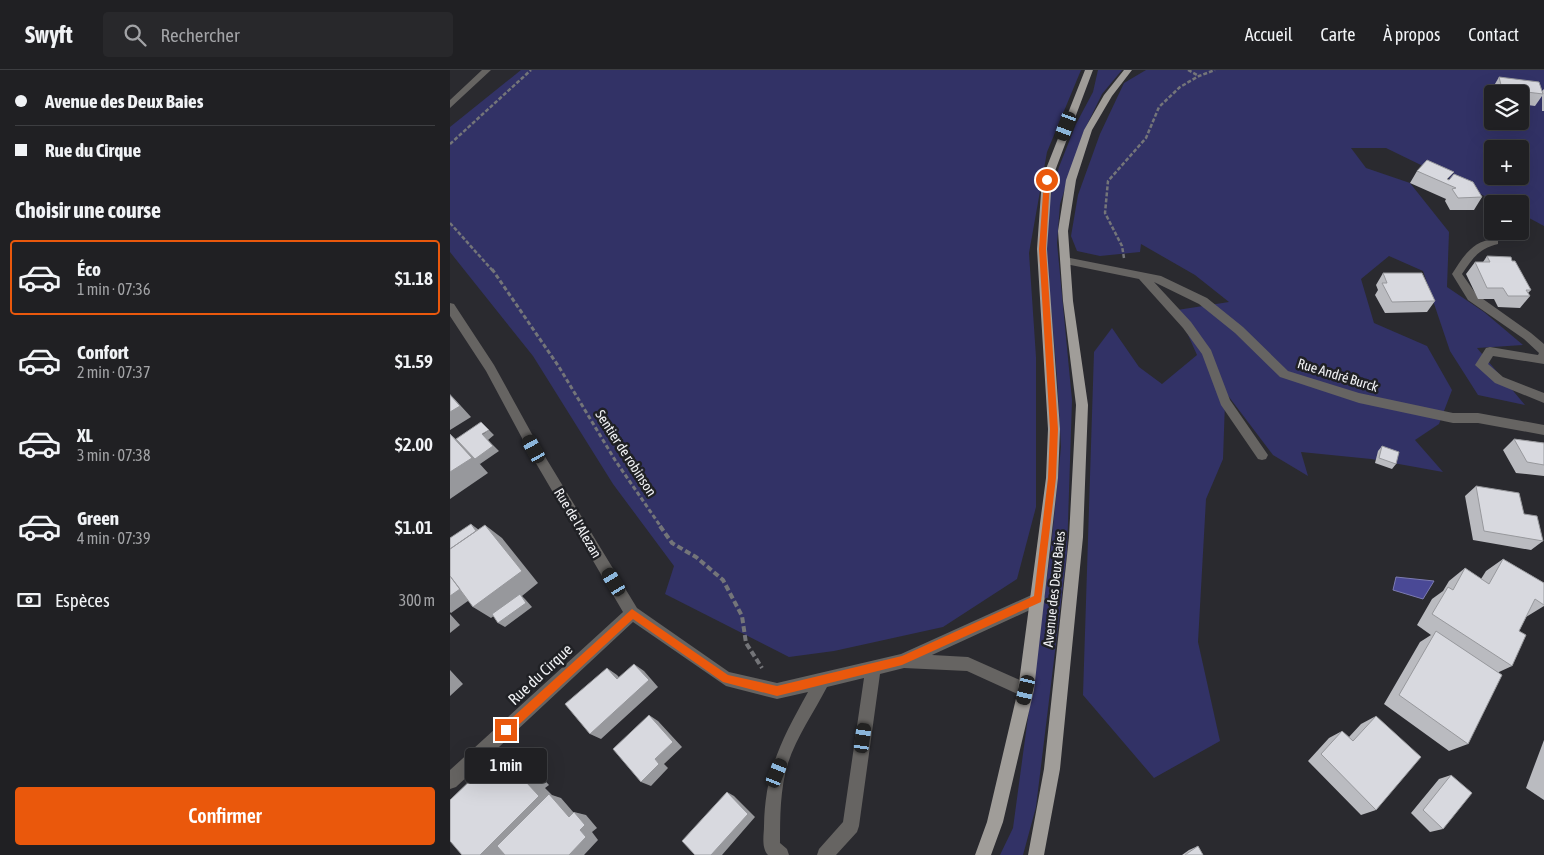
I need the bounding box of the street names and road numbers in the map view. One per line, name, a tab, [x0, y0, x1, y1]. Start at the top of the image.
street label: Rue André Burck	[1296, 355, 1380, 395]
street label: Sentier de robinson	[592, 407, 660, 499]
street label: Rue de l'Alezan	[551, 485, 605, 561]
street label: Avenue des Deux Baies	[1040, 530, 1068, 648]
street label: Rue du Cirque	[504, 640, 576, 709]

